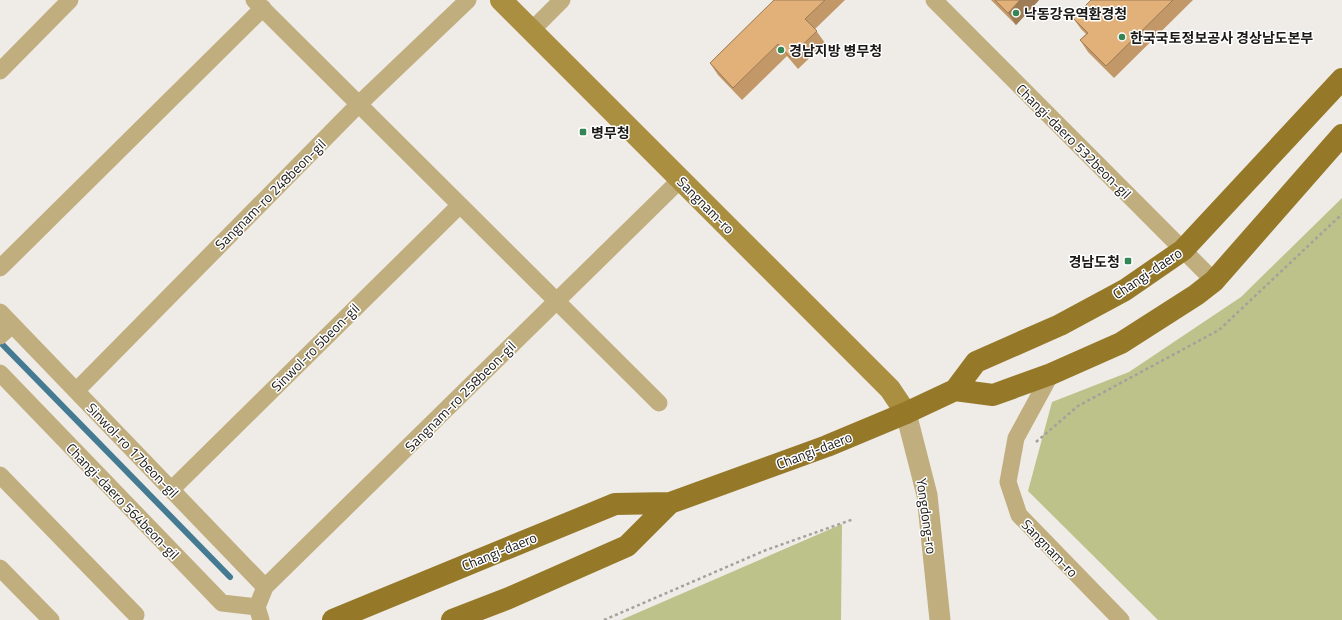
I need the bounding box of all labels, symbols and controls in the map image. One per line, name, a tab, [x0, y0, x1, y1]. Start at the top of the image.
place label: 낙동강유역환경청	[1024, 3, 1127, 24]
marker: 낙동강유역환경청	[1011, 8, 1021, 18]
place label: 한국국토정보공사 경상남도본부	[1130, 27, 1314, 48]
marker: 한국국토정보공사 경상남도본부	[1117, 32, 1127, 42]
place label: 경남지방 병무청	[789, 40, 882, 61]
marker: 경남지방 병무청	[776, 45, 786, 55]
street label: Changi-daero 532beon-gil	[1012, 79, 1136, 203]
place label: 병무청	[591, 122, 630, 143]
marker: 병무청	[578, 127, 588, 137]
street label: Sangnam-ro 248beon-gil	[210, 134, 330, 254]
street label: Sangnam-ro	[672, 171, 740, 239]
street label: Changi-daero	[1108, 242, 1186, 304]
place label: 경남도청	[1068, 251, 1120, 272]
marker: 경남도청	[1123, 256, 1133, 266]
street label: Sinwol-ro 5beon-gil	[266, 298, 364, 396]
street label: Sangnam-ro 258beon-gil	[400, 336, 520, 456]
street label: Sinwol-ro 17beon-gil	[82, 398, 184, 502]
street label: Changi-daero	[773, 426, 855, 474]
street label: Changi-daero 564beon-gil	[62, 438, 184, 564]
street label: Yongdong-ro	[911, 477, 943, 555]
street label: Sangnam-ro	[1017, 514, 1083, 582]
street label: Changi-daero	[458, 526, 540, 576]

